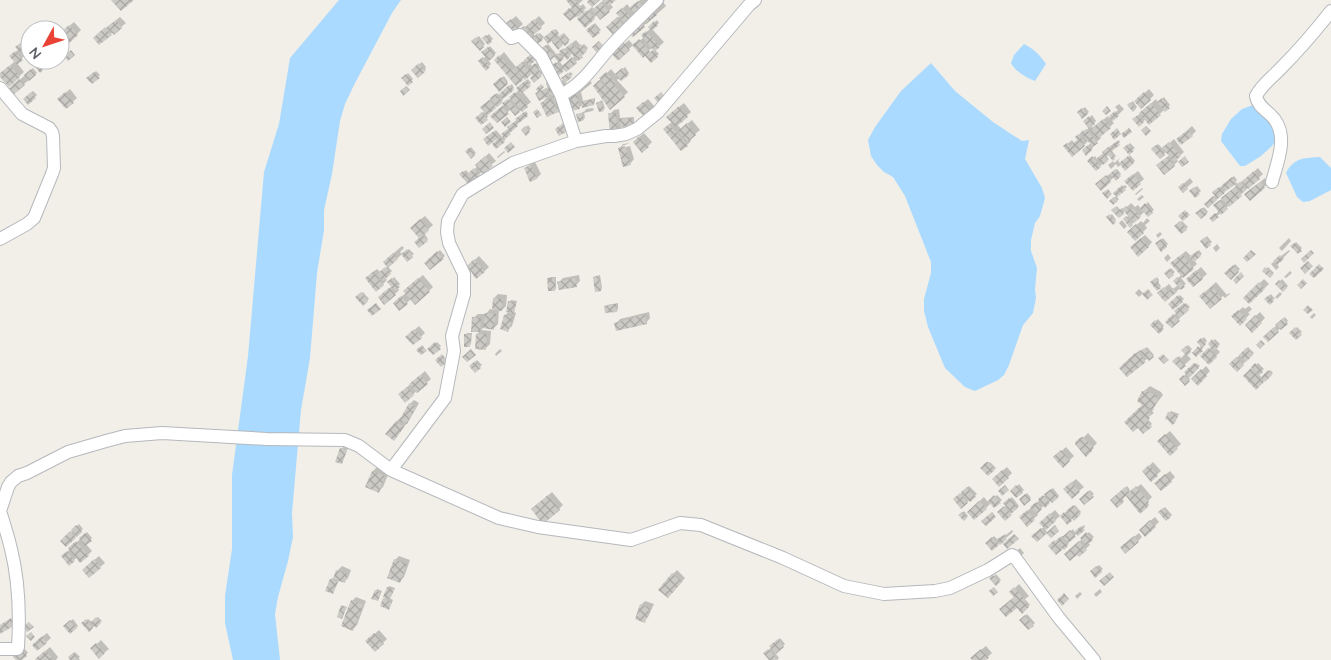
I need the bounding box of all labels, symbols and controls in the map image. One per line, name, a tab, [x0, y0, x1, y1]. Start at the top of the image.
north arrow	[20, 20, 70, 70]
text: N	[25, 44, 45, 63]

